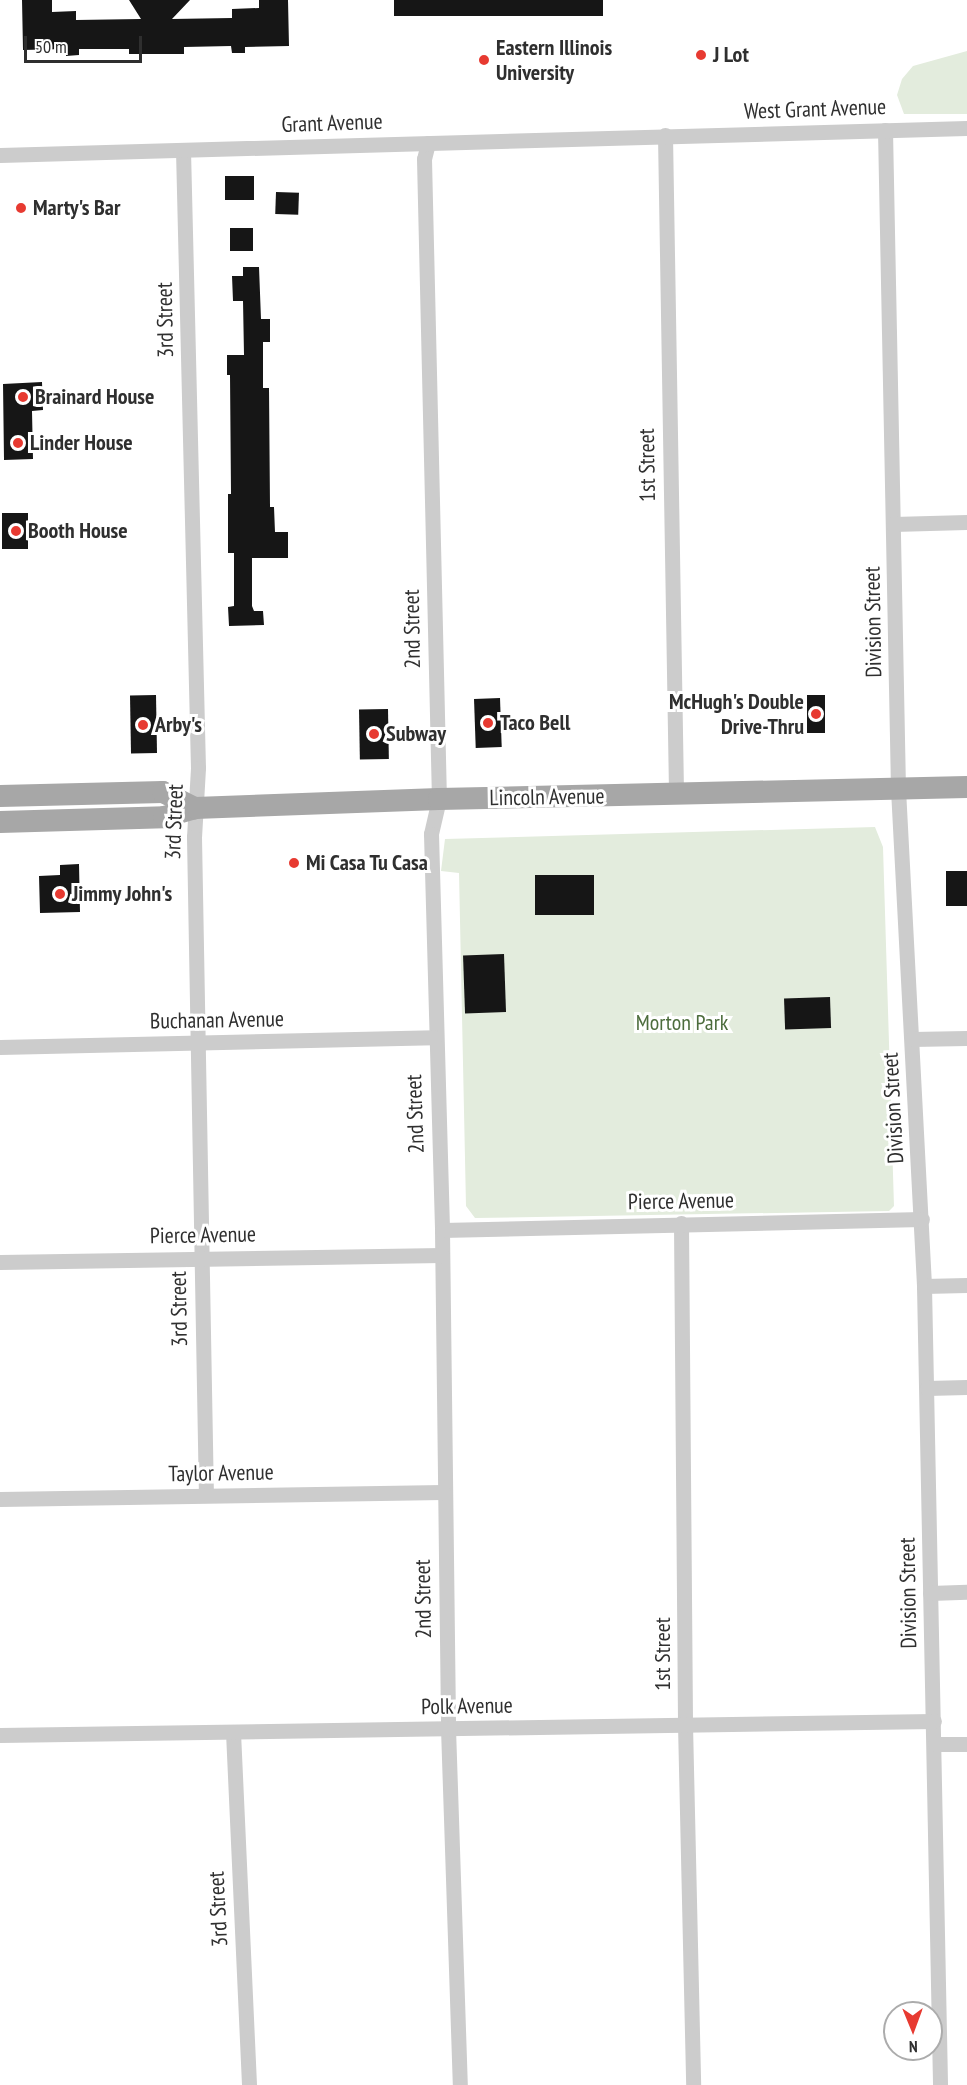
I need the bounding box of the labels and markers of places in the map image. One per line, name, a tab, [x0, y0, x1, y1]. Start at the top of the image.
place label: Eastern Illinois University	[496, 34, 612, 86]
place label: J Lot	[713, 42, 749, 68]
marker: J Lot	[694, 48, 708, 62]
marker: Eastern Illinois University	[477, 53, 491, 67]
place label: Marty's Bar	[33, 195, 120, 221]
marker: Marty's Bar	[14, 201, 28, 215]
place label: Brainard House	[35, 384, 154, 410]
marker: Brainard House	[16, 390, 30, 404]
place label: Linder House	[30, 430, 133, 456]
marker: Linder House	[11, 436, 25, 450]
place label: Booth House	[28, 518, 128, 544]
marker: Booth House	[9, 524, 23, 538]
place label: McHugh's Double Drive-Thru	[669, 688, 804, 740]
marker: McHugh's Double Drive-Thru	[809, 707, 823, 721]
place label: Taco Bell	[500, 710, 570, 736]
place label: Arby's	[155, 712, 202, 738]
marker: Taco Bell	[481, 716, 495, 730]
marker: Arby's	[136, 718, 150, 732]
place label: Subway	[386, 721, 446, 747]
marker: Subway	[367, 727, 381, 741]
place label: Mi Casa Tu Casa	[306, 850, 429, 876]
marker: Mi Casa Tu Casa	[287, 856, 301, 870]
place label: Jimmy John's	[72, 881, 173, 907]
marker: Jimmy John's	[53, 887, 67, 901]

